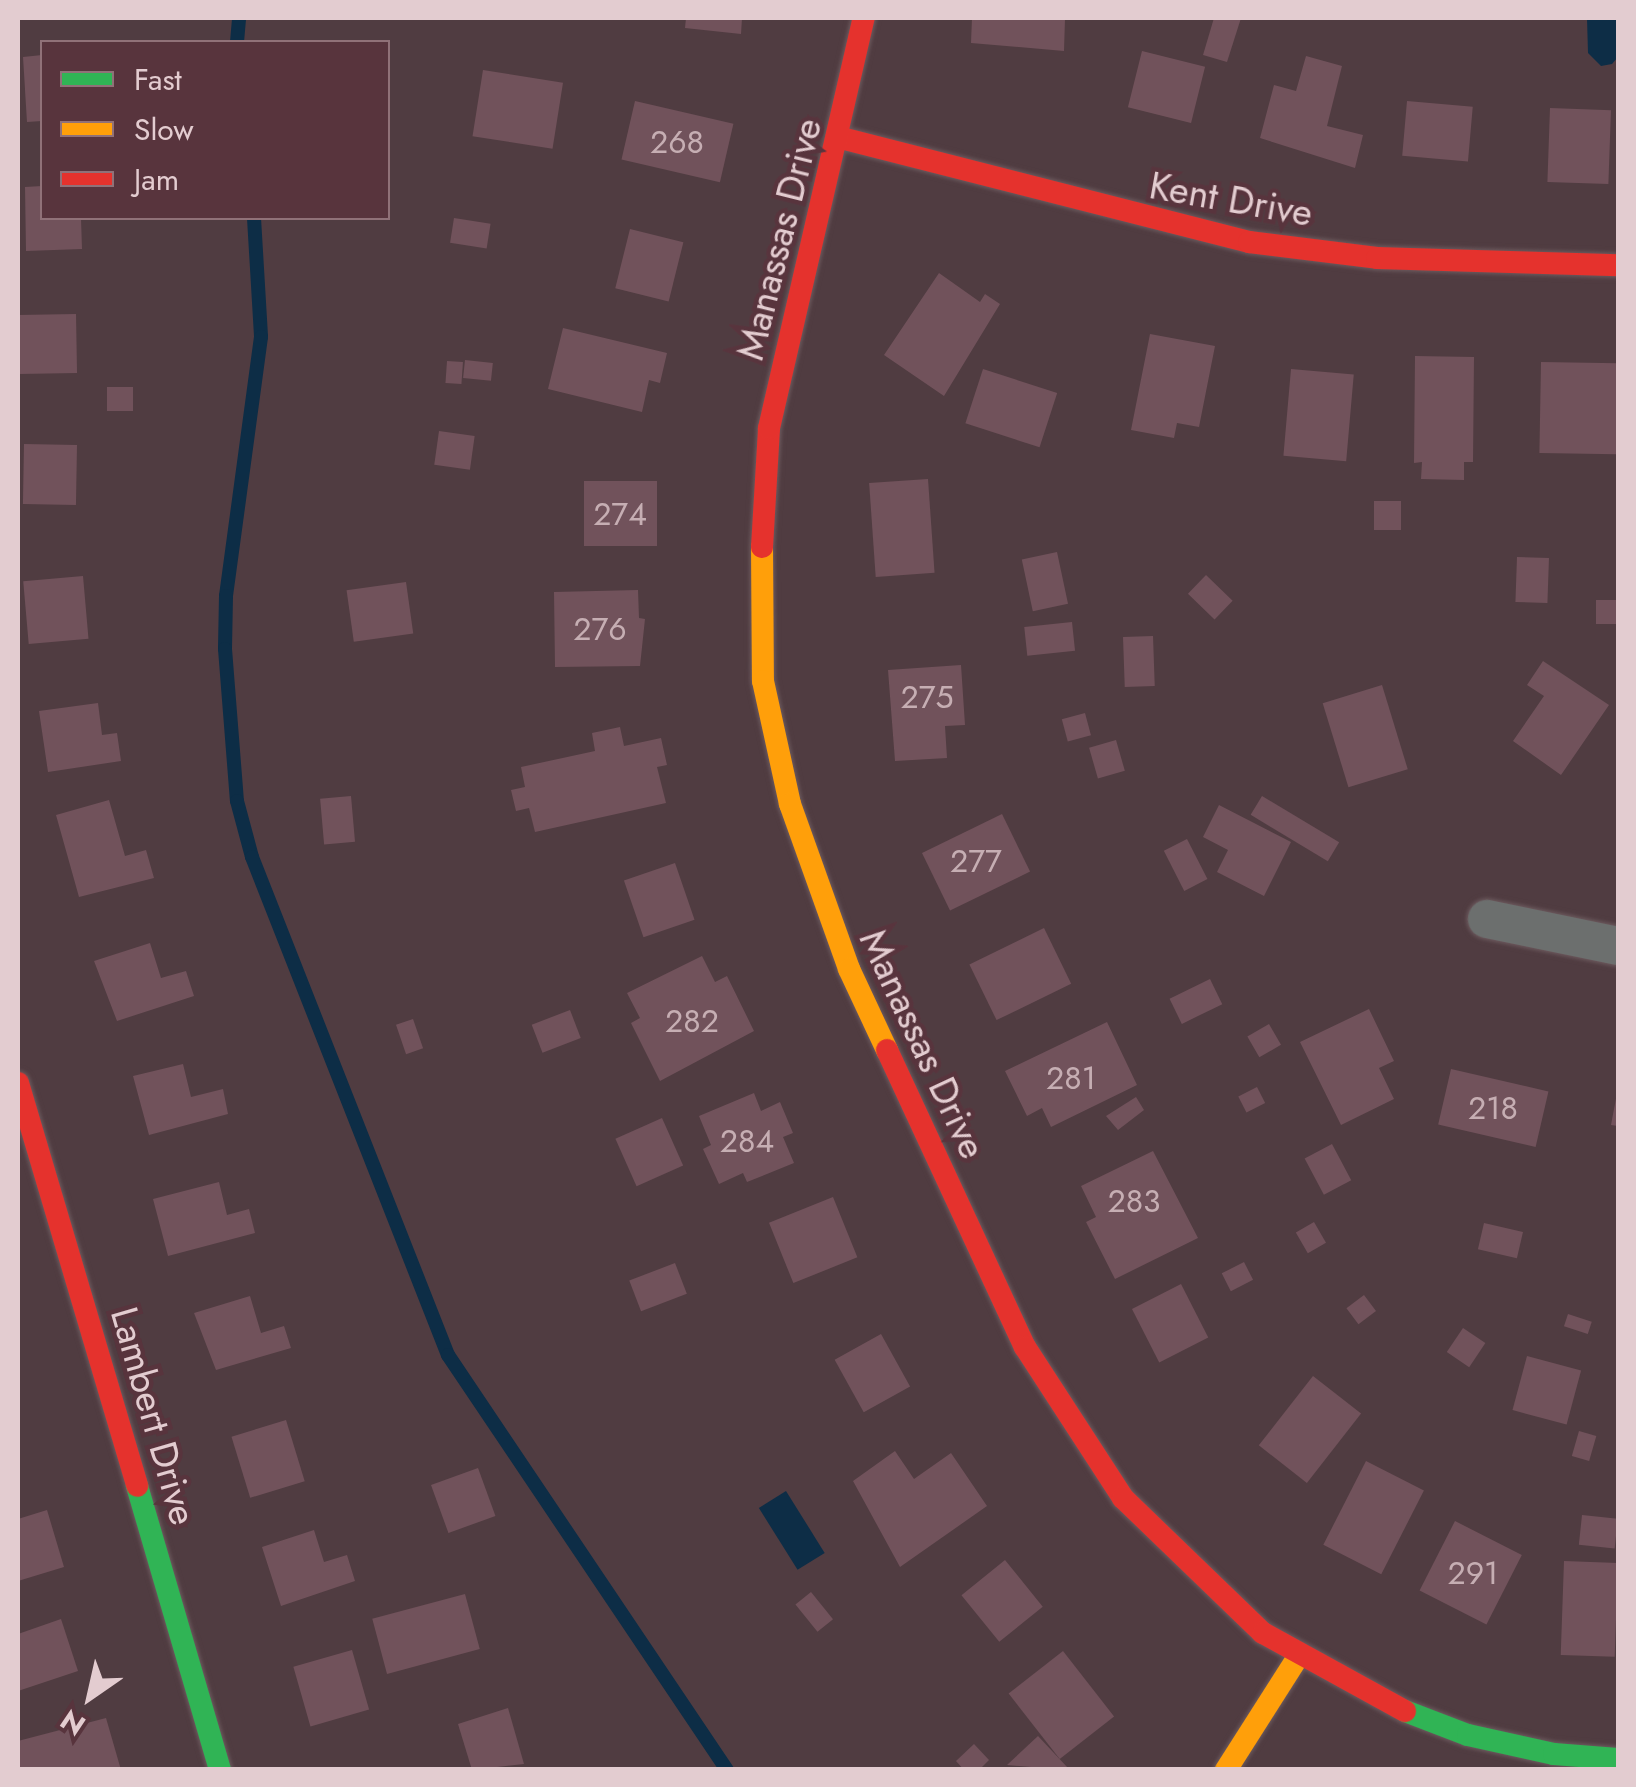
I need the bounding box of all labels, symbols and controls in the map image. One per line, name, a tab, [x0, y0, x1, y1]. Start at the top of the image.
legend	[40, 40, 390, 220]
text: Fast	[134, 58, 182, 101]
text: Slow	[134, 108, 194, 151]
street label: Manassas Drive	[727, 113, 831, 365]
house number: 268	[650, 123, 704, 161]
text: Jam	[134, 158, 179, 201]
street label: Kent Drive	[1146, 162, 1316, 236]
house number: 274	[593, 495, 647, 533]
house number: 276	[573, 610, 627, 648]
house number: 275	[900, 678, 954, 716]
house number: 277	[950, 842, 1002, 880]
street label: Manassas Drive	[850, 922, 996, 1166]
house number: 282	[665, 1002, 719, 1040]
house number: 281	[1046, 1059, 1096, 1097]
house number: 218	[1468, 1089, 1518, 1127]
house number: 284	[720, 1122, 774, 1160]
house number: 283	[1107, 1182, 1161, 1220]
street label: Lambert Drive	[101, 1302, 207, 1530]
house number: 291	[1447, 1554, 1499, 1592]
north arrow	[40, 1647, 140, 1747]
text: N	[52, 1699, 94, 1746]

